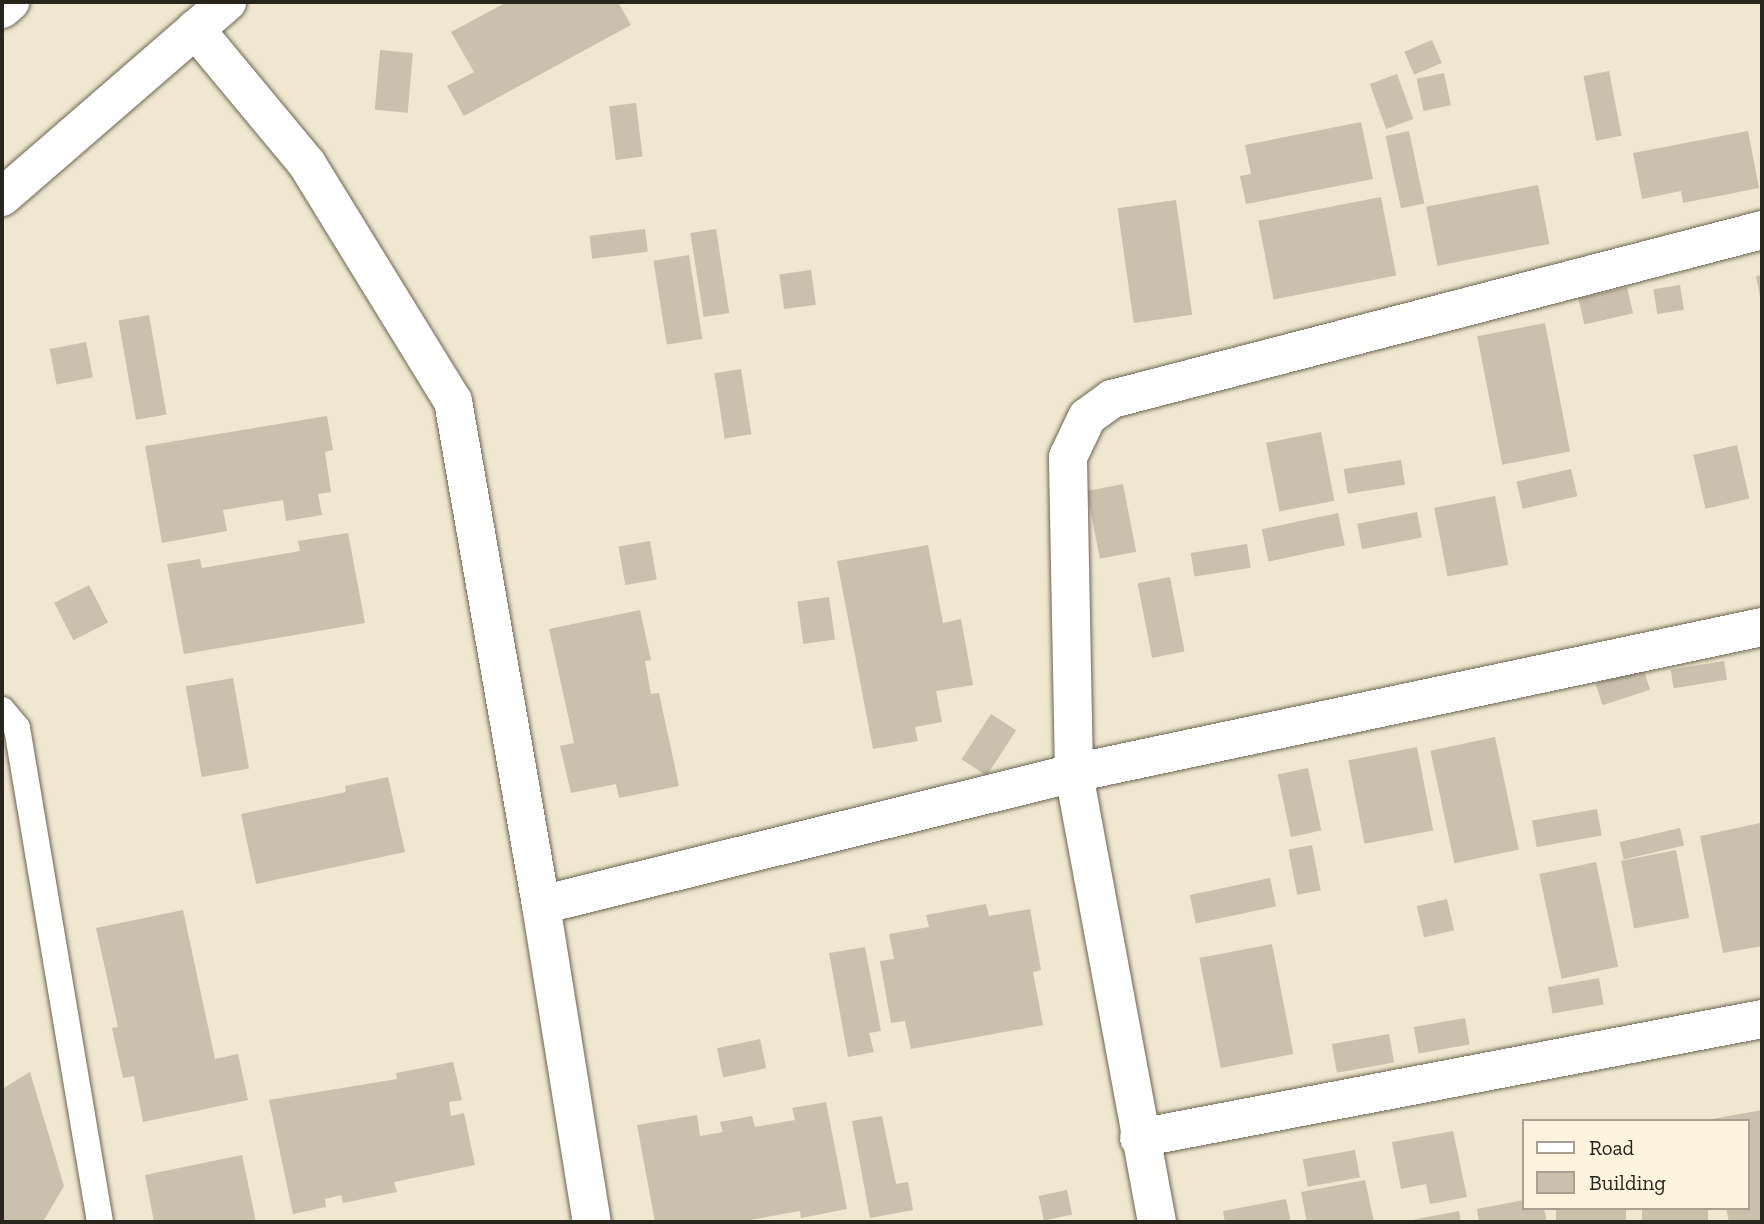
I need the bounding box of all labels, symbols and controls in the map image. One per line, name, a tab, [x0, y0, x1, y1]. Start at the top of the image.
legend	[1522, 1119, 1750, 1210]
text: Road	[1589, 1135, 1634, 1160]
text: Building	[1589, 1170, 1666, 1195]

